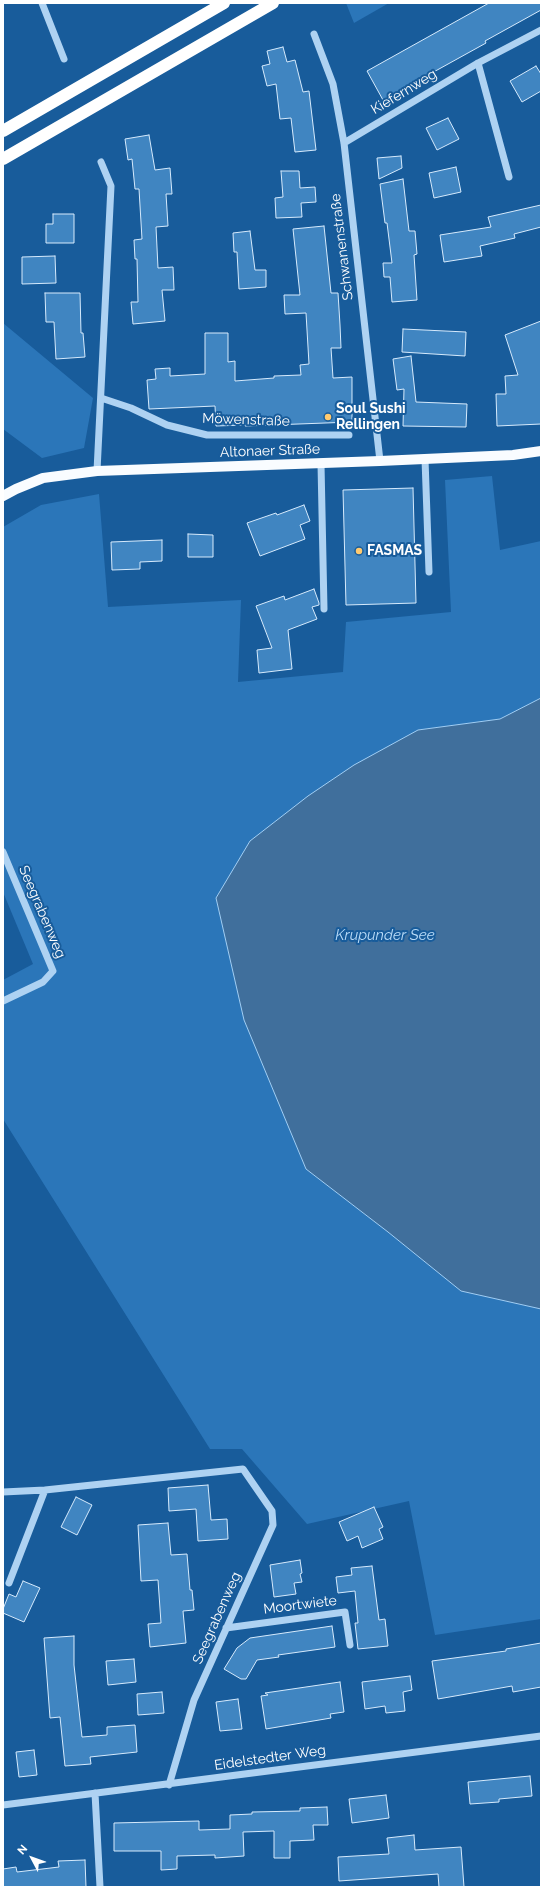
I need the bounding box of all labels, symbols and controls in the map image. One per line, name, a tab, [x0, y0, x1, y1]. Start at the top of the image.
street label: Kiefernweg	[368, 66, 440, 118]
street label: Schwanenstraße	[327, 193, 357, 301]
place label: Soul Sushi Rellingen	[336, 401, 406, 434]
street label: Möwenstraße	[202, 410, 290, 430]
marker: Soul Sushi Rellingen	[323, 412, 333, 422]
street label: Altonaer Straße	[220, 441, 320, 461]
place label: FASMAS	[367, 543, 422, 559]
marker: FASMAS	[354, 546, 364, 556]
street label: Seegrabenweg	[15, 863, 69, 961]
water label: Krupunder See	[335, 926, 435, 944]
street label: Seegrabenweg	[189, 1569, 245, 1667]
street label: Moortwiete	[262, 1592, 338, 1618]
street label: Eidelstedter Weg	[213, 1742, 327, 1774]
north arrow	[12, 1838, 52, 1878]
text: N	[15, 1842, 30, 1857]

